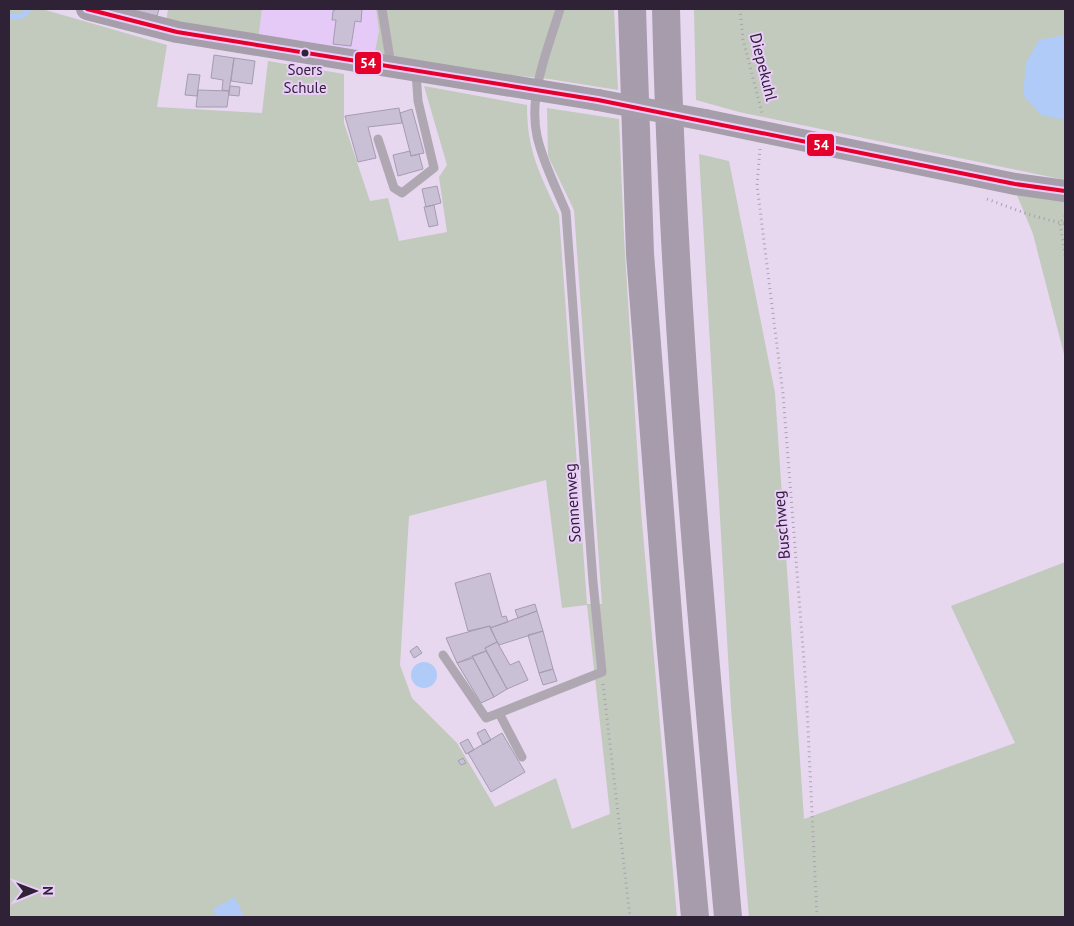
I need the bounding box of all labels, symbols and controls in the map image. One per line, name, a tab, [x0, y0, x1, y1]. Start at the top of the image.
street label: Diepekuhl	[746, 31, 782, 103]
marker: Soers Schule	[300, 48, 310, 58]
line badge: 54	[354, 51, 382, 75]
text: 54	[360, 54, 376, 72]
place label: Soers Schule	[283, 60, 327, 97]
line badge: 54	[806, 133, 835, 157]
text: 54	[813, 136, 829, 154]
street label: Sonnenweg	[559, 463, 585, 543]
street label: Buschweg	[768, 490, 794, 560]
north arrow	[10, 866, 60, 916]
text: N	[39, 886, 57, 896]

